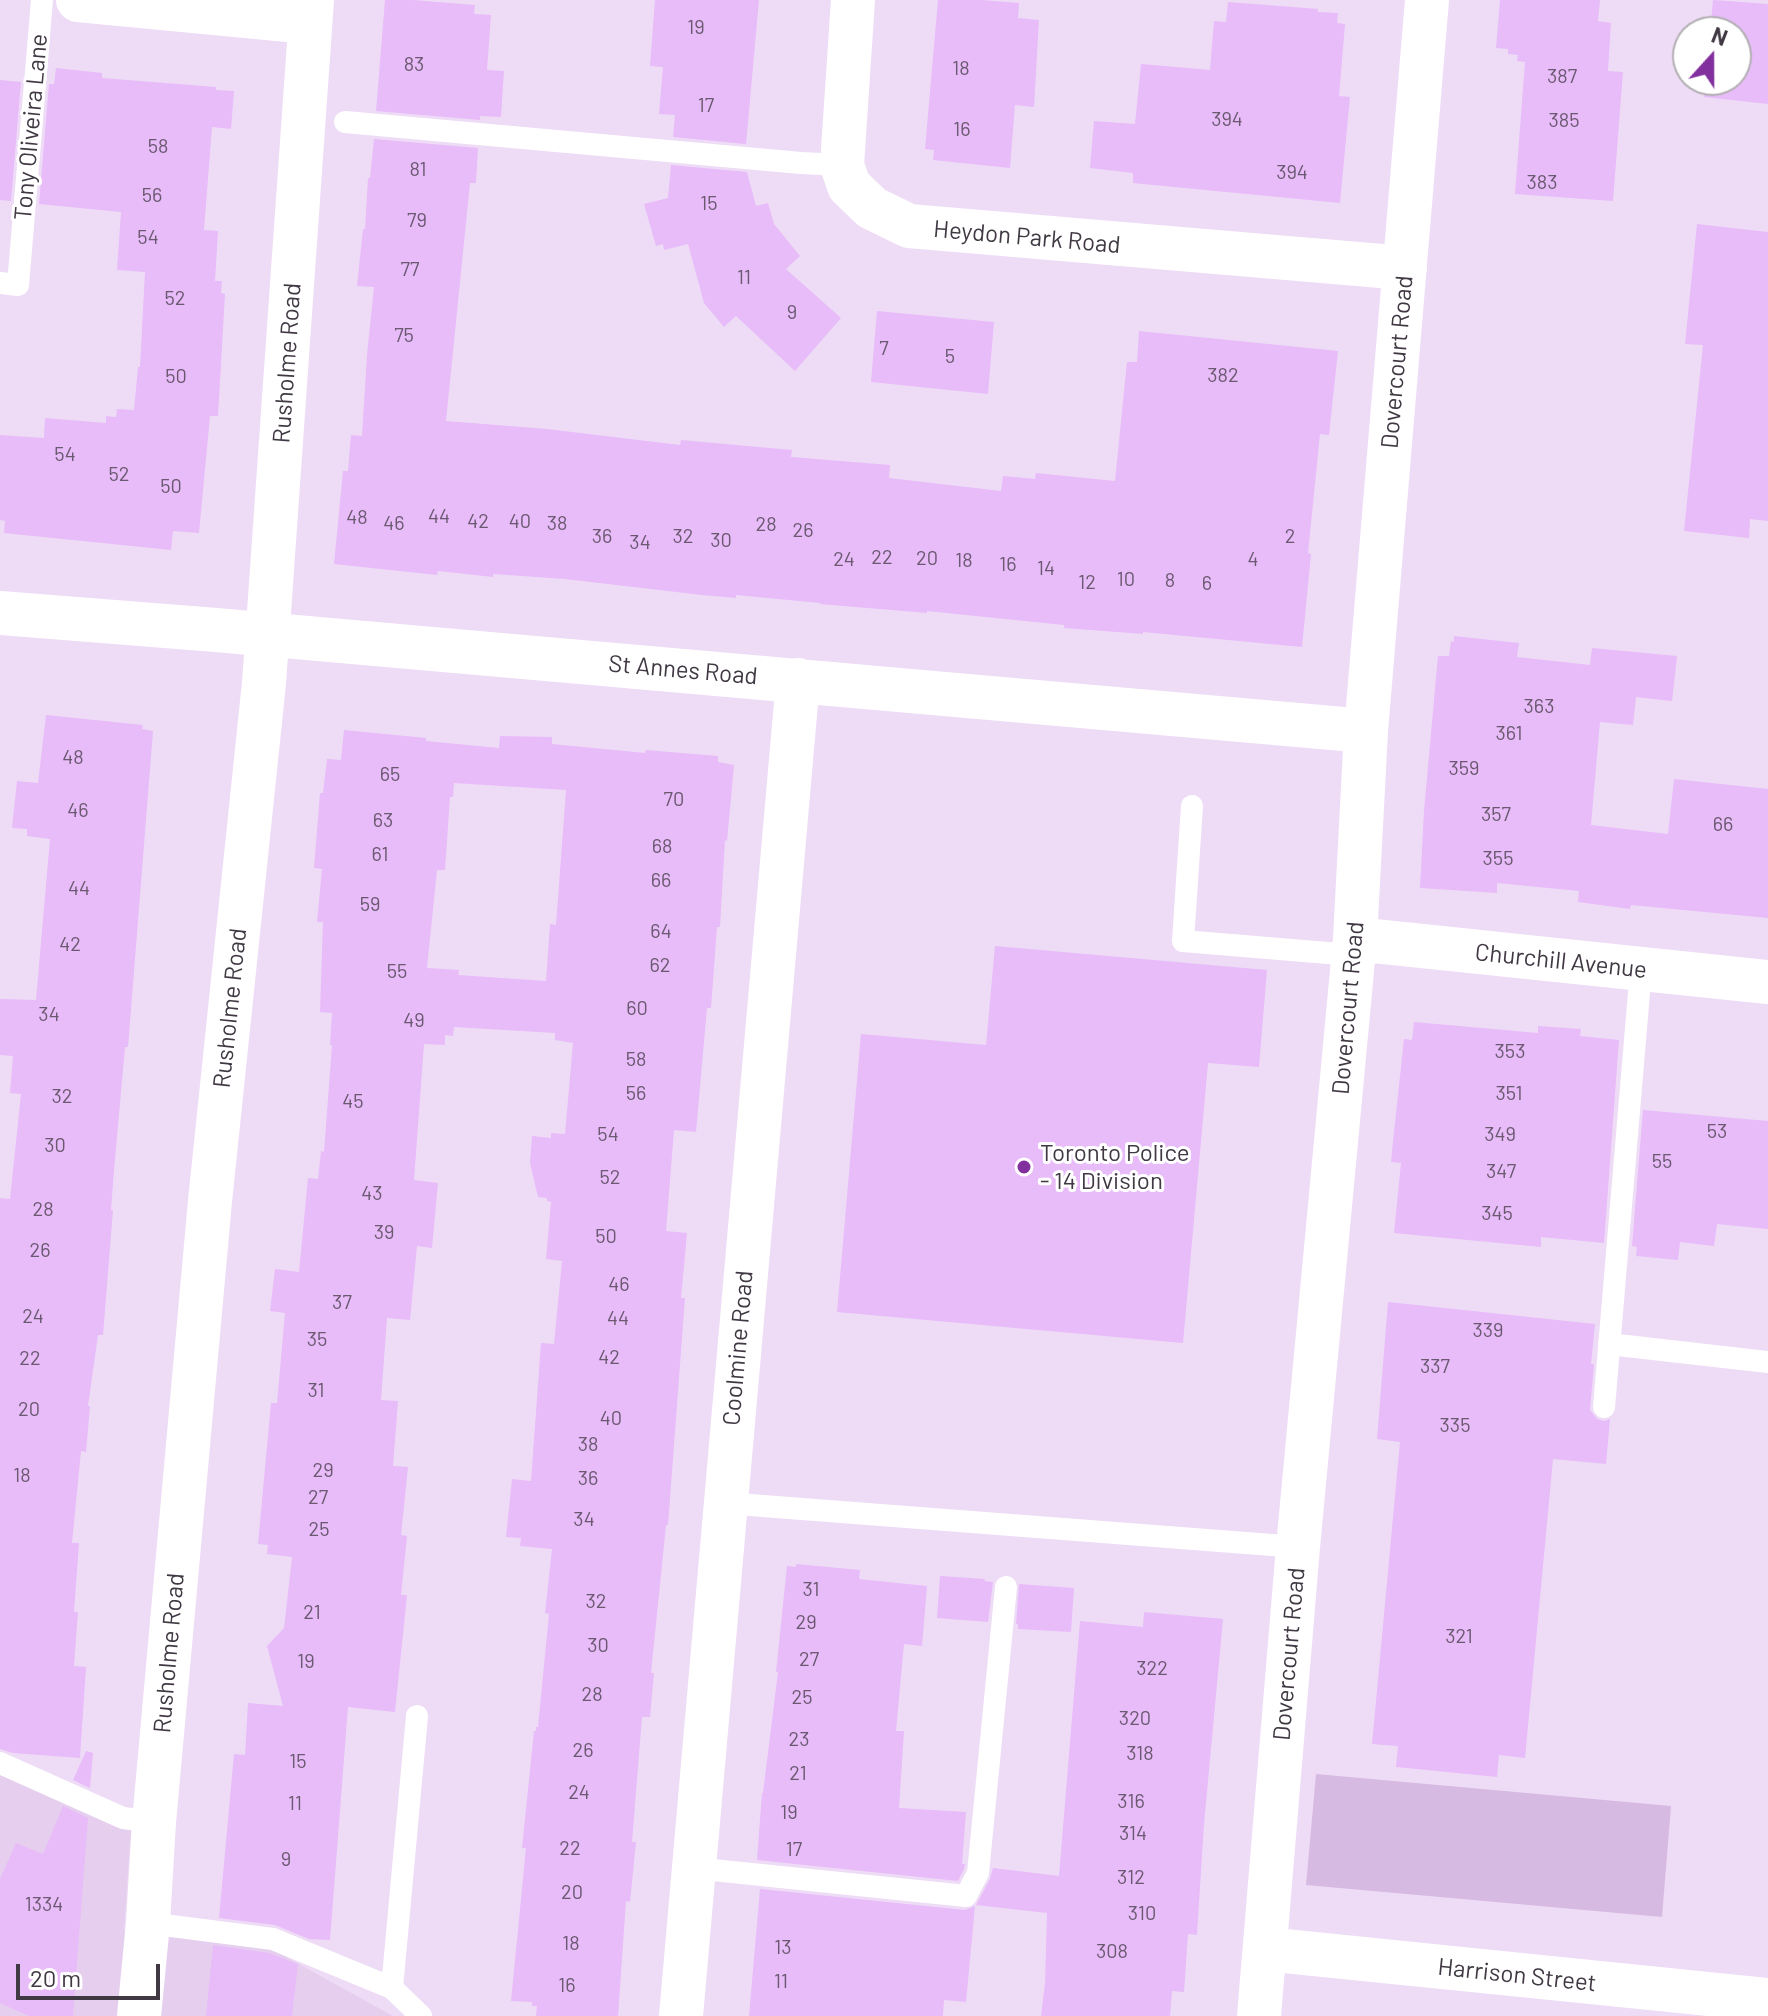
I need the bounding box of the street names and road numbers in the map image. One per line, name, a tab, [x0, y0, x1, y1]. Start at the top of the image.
street label: Tony Oliveira Lane	[8, 32, 54, 222]
street label: Heydon Park Road	[932, 214, 1122, 260]
street label: Dovercourt Road	[1375, 274, 1419, 450]
street label: Rusholme Road	[267, 282, 307, 444]
street label: St Annes Road	[607, 649, 759, 691]
street label: Dovercourt Road	[1326, 920, 1370, 1096]
street label: Rusholme Road	[207, 927, 253, 1089]
street label: Churchill Avenue	[1474, 938, 1648, 984]
street label: Coolmine Road	[717, 1269, 759, 1427]
street label: Dovercourt Road	[1267, 1566, 1311, 1742]
street label: Rusholme Road	[148, 1572, 190, 1734]
street label: Harrison Street	[1436, 1952, 1598, 1998]

